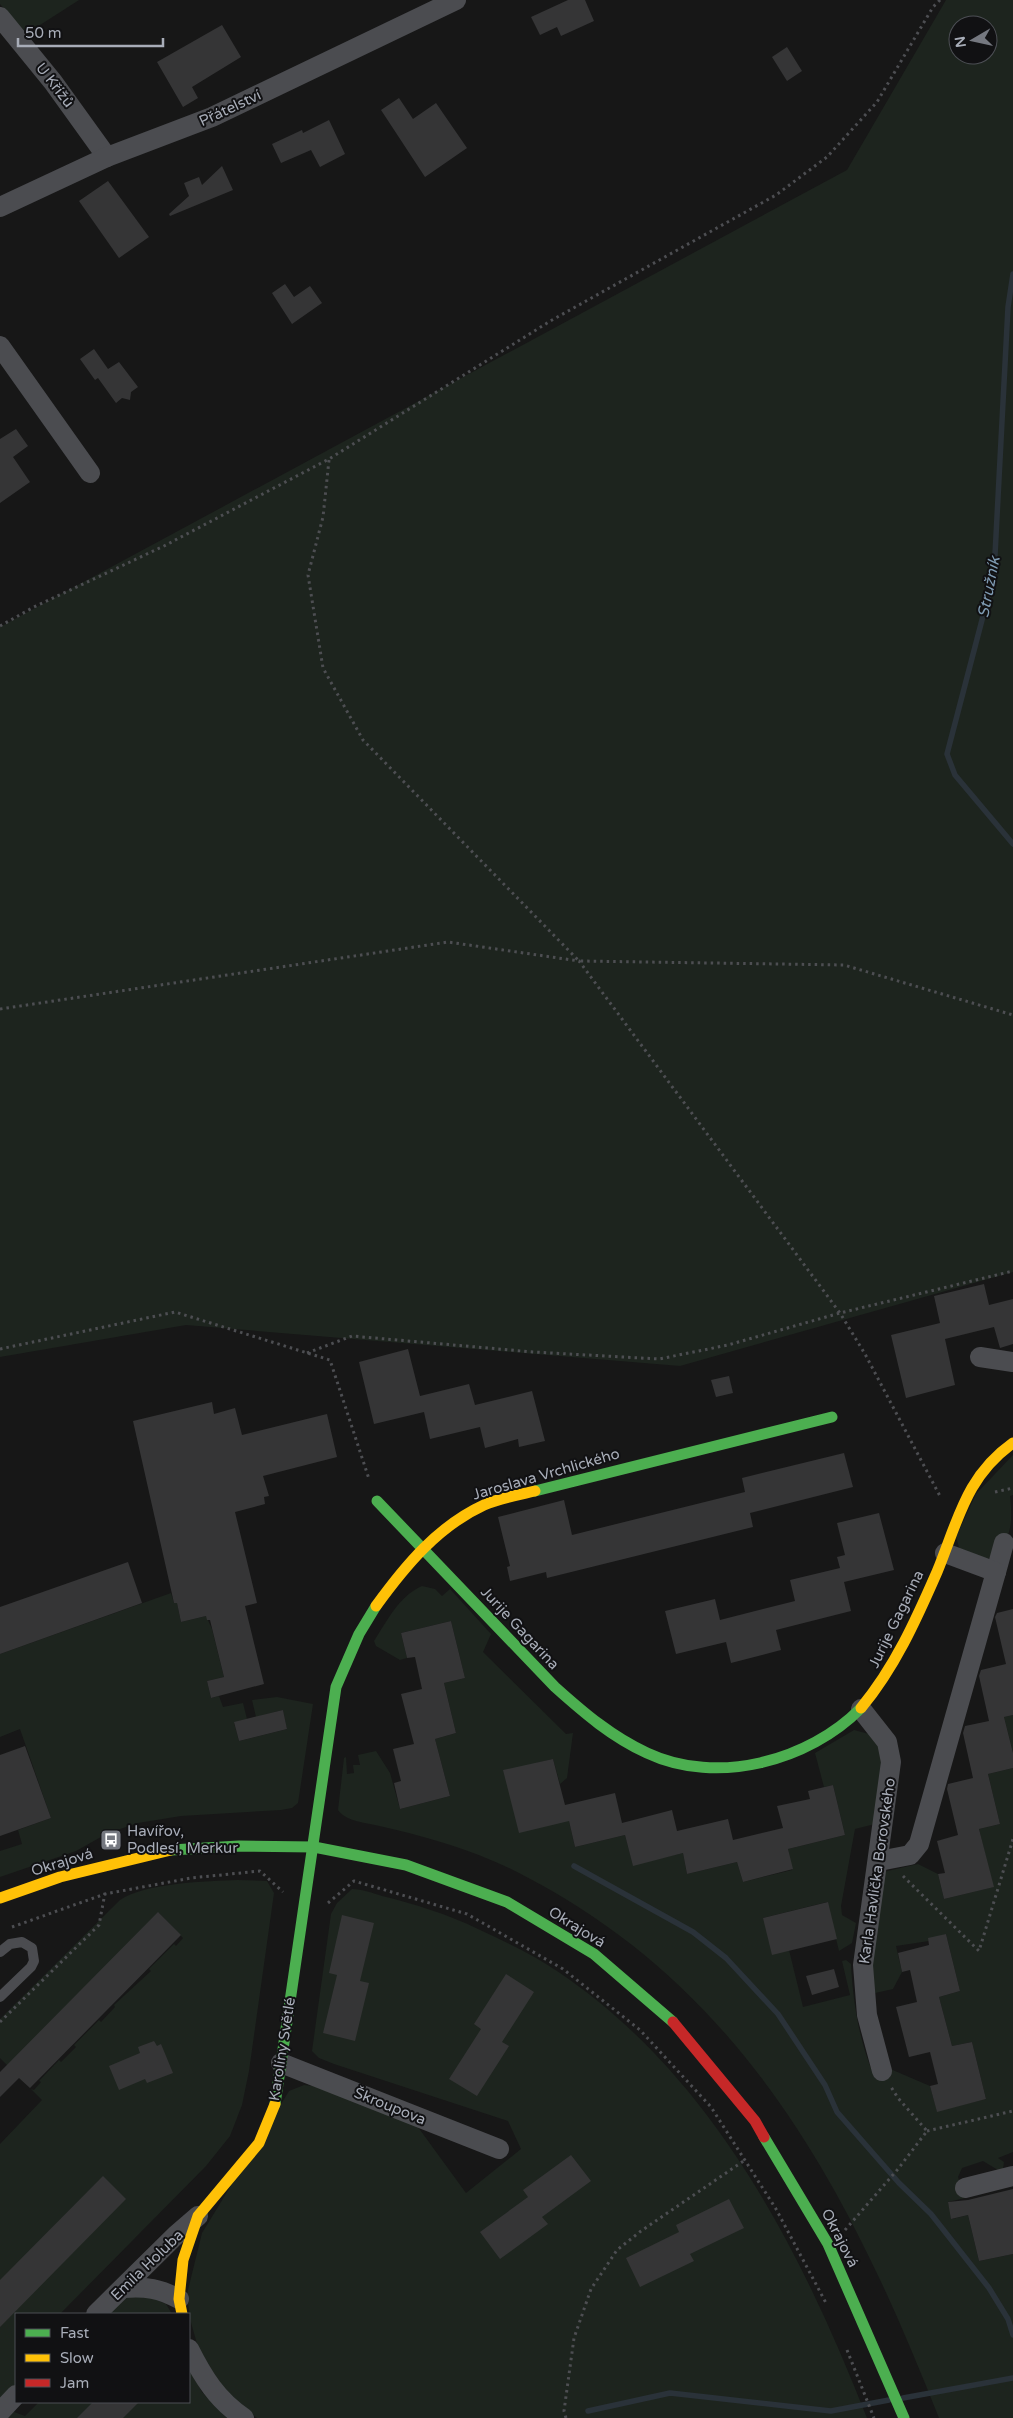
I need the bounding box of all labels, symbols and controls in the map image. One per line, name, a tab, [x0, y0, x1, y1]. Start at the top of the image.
scale bar	[18, 15, 162, 47]
north arrow	[948, 15, 998, 65]
text: 50 m	[25, 24, 62, 42]
text: N	[951, 35, 970, 49]
street label: U Křížů	[32, 59, 78, 111]
street label: Přátelství	[196, 86, 264, 130]
water label: Stružník	[973, 554, 1005, 619]
street label: Jaroslava Vrchlického	[470, 1444, 622, 1504]
street label: Jurije Gagarina	[865, 1567, 927, 1671]
street label: Jurije Gagarina	[477, 1583, 563, 1673]
street label: Karla Havlíčka Borovského	[855, 1777, 899, 1965]
place label: Havířov, Podlesí, Merkur	[127, 1822, 238, 1857]
bus stop icon: Havířov, Podlesí, Merkur	[99, 1828, 123, 1852]
street label: Okrajová	[29, 1844, 95, 1880]
street label: Okrajová	[545, 1903, 609, 1951]
street label: Karolíny Světlé	[265, 1996, 299, 2102]
street label: Škroupova	[351, 2083, 429, 2129]
street label: Okrajová	[818, 2206, 862, 2270]
street label: Emila Holuba	[107, 2226, 187, 2304]
legend	[15, 2313, 190, 2403]
text: Fast	[60, 2324, 90, 2342]
text: Slow	[60, 2349, 94, 2367]
text: Jam	[60, 2374, 89, 2392]

